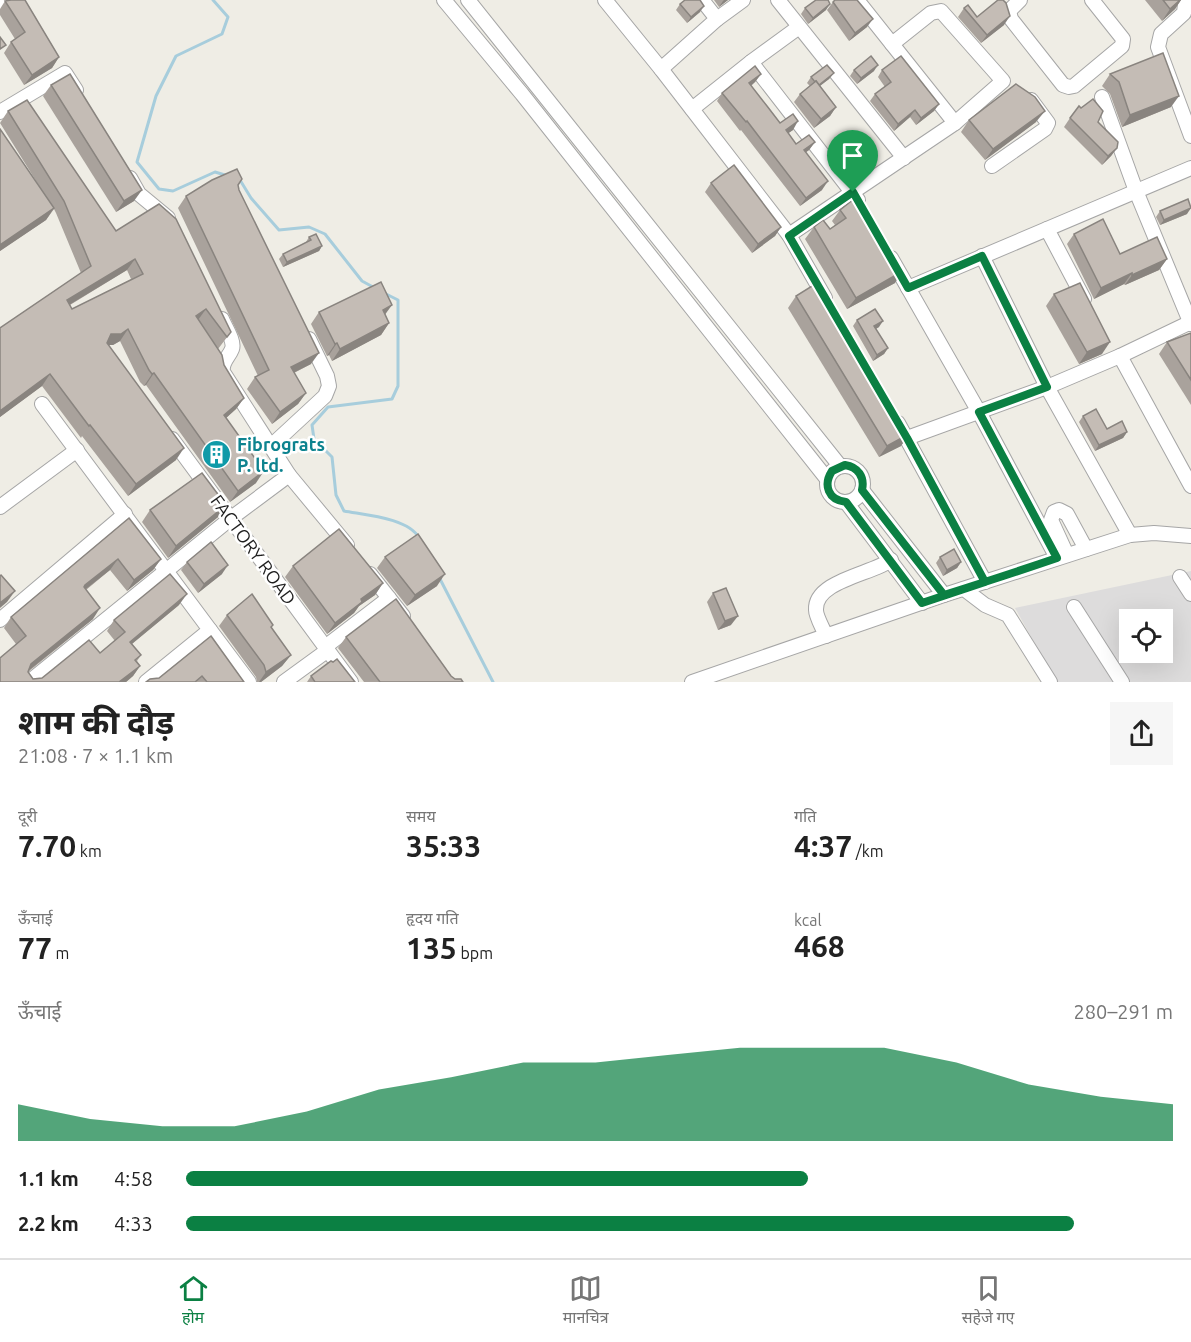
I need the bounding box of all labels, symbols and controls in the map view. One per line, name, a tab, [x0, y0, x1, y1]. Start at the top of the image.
pin	[827, 130, 878, 192]
icon: arrive	[836, 139, 869, 172]
place label: Fibrograts P. ltd.	[237, 434, 325, 475]
building icon: Fibrograts P. ltd.	[200, 439, 232, 471]
street label: FACTORY ROAD	[207, 491, 300, 608]
map controls	[1119, 609, 1173, 663]
button: locate	[1119, 609, 1173, 663]
button: share	[1110, 702, 1173, 765]
text: शाम की दौड़	[18, 703, 174, 740]
text: 21:08 · 7 × 1.1 km	[18, 744, 173, 767]
text: दूरी	[18, 807, 37, 825]
text: समय	[406, 807, 436, 825]
text: गति	[794, 807, 816, 825]
text: 7.70	[18, 829, 76, 863]
text: 35:33	[406, 829, 481, 863]
text: 4:37	[794, 829, 852, 863]
text: km	[76, 842, 102, 860]
text: /km	[852, 842, 884, 860]
text: ऊँचाई	[18, 909, 53, 927]
text: हृदय गति	[406, 909, 459, 927]
text: kcal	[794, 911, 822, 929]
text: 468	[794, 929, 845, 963]
text: 77	[18, 931, 52, 965]
text: 135	[406, 931, 457, 965]
text: m	[52, 944, 69, 962]
text: bpm	[457, 944, 493, 962]
text: ऊँचाई	[18, 1000, 61, 1023]
text: 280–291 m	[1074, 1000, 1173, 1023]
text: 1.1 km	[18, 1167, 79, 1190]
text: 4:58	[114, 1167, 153, 1190]
text: 2.2 km	[18, 1212, 79, 1235]
text: 4:33	[114, 1212, 153, 1235]
tab: होम	[177, 1272, 210, 1330]
tab: मानचित्र	[563, 1272, 608, 1330]
tab: सहेजे गए	[962, 1272, 1014, 1330]

